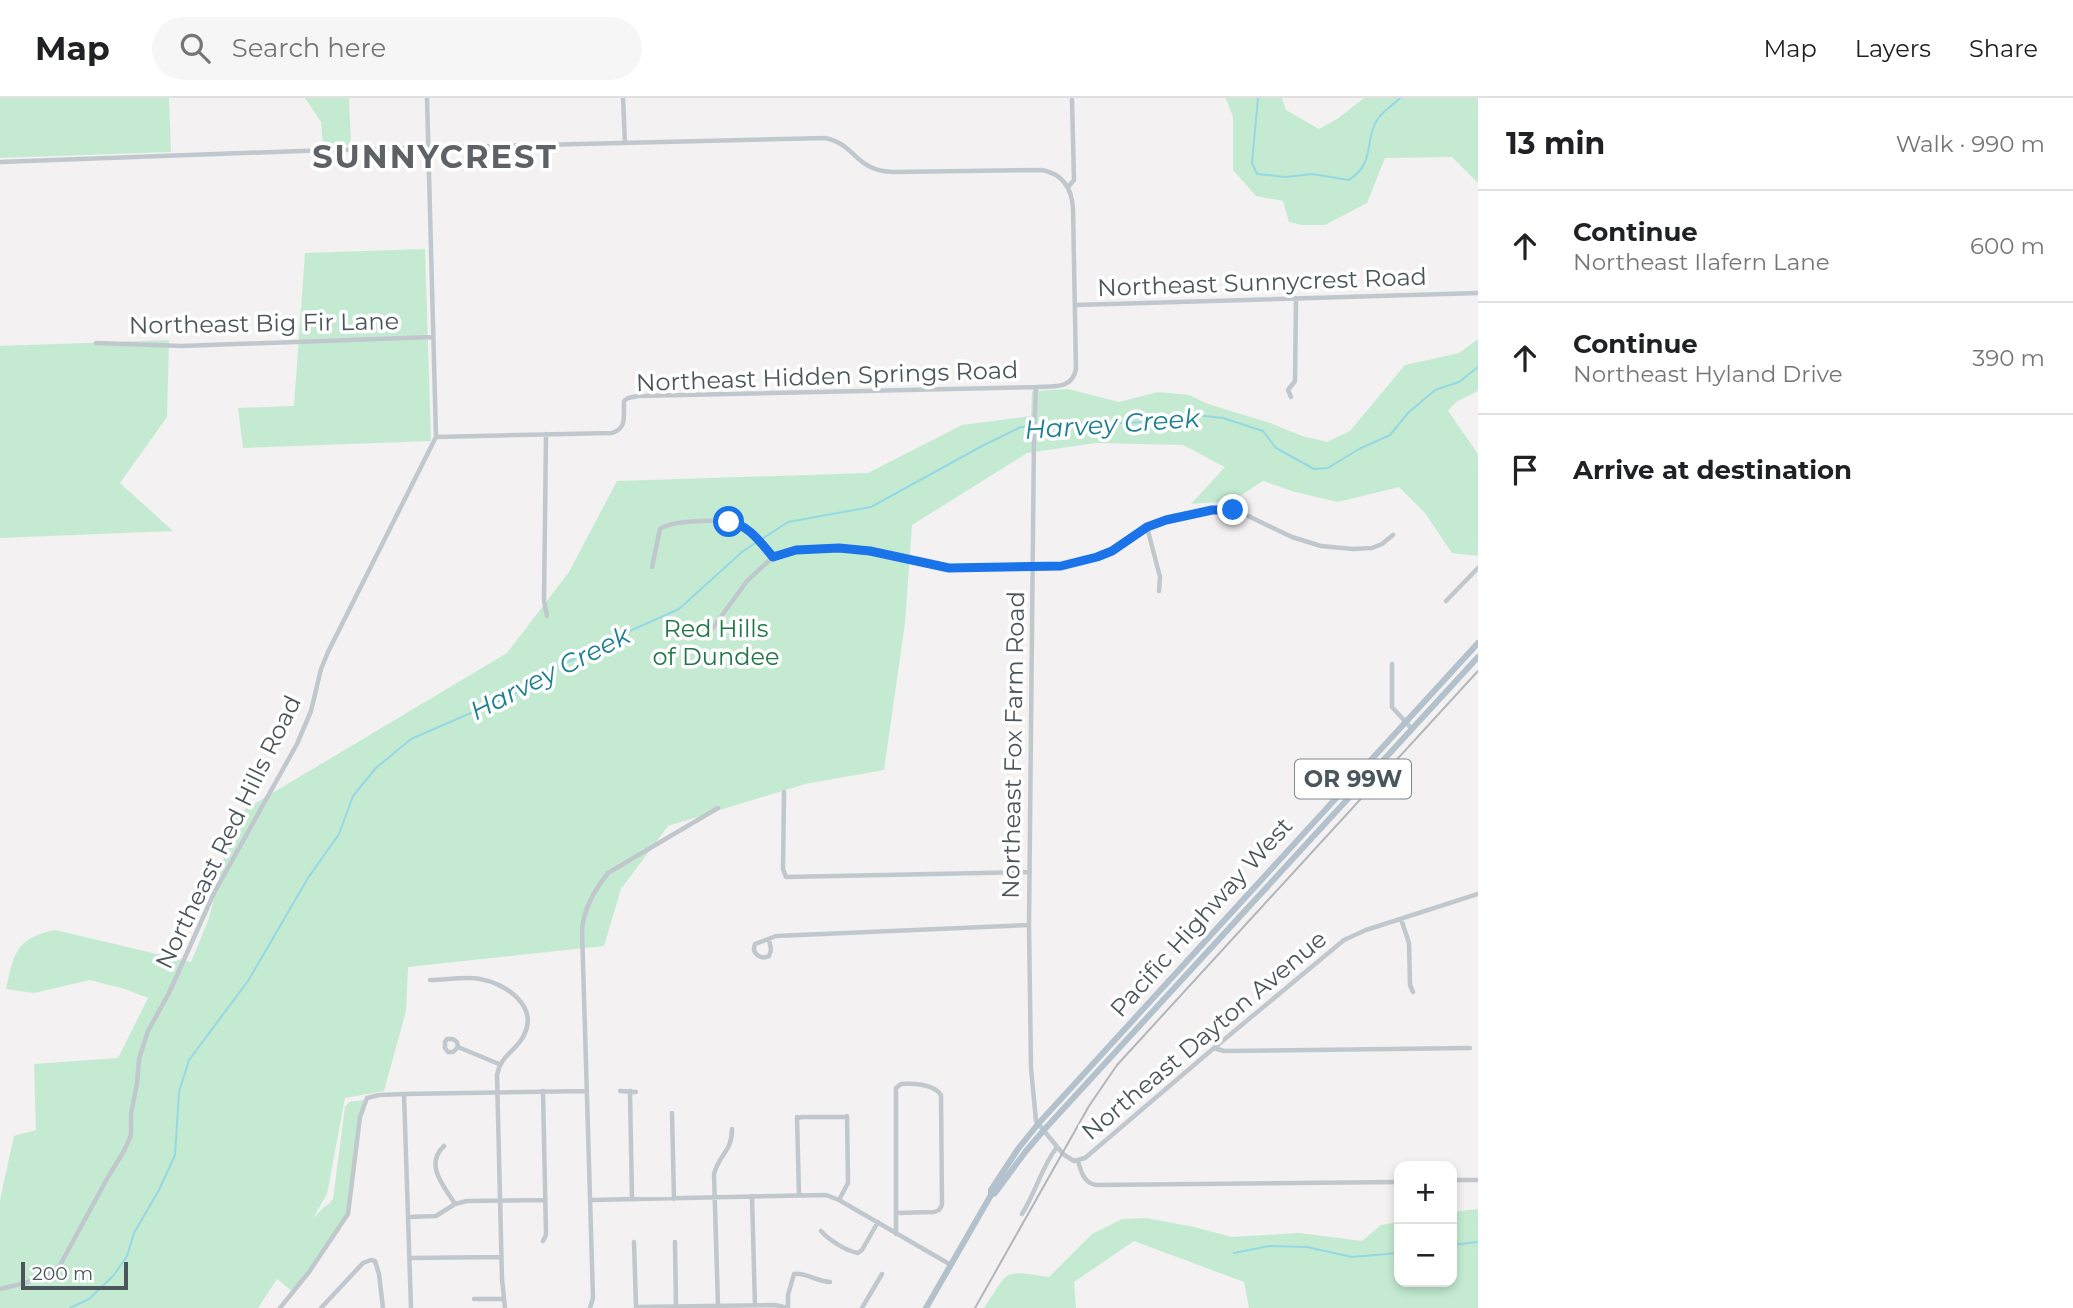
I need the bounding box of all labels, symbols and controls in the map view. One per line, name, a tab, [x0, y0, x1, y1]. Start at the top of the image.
search box	[152, 17, 642, 80]
text: Map	[35, 28, 110, 68]
icon: search	[176, 29, 214, 67]
text: Search here	[232, 32, 386, 64]
text: Map	[1763, 34, 1817, 63]
text: Layers	[1855, 34, 1931, 63]
text: Share	[1969, 34, 2038, 63]
text: 13 min	[1506, 125, 1605, 162]
text: Walk · 990 m	[1896, 130, 2045, 158]
district label: SUNNYCREST	[312, 137, 558, 176]
text: Continue	[1573, 216, 1698, 248]
icon: ahead	[1506, 227, 1544, 265]
text: 600 m	[1970, 232, 2045, 260]
text: Northeast Ilafern Lane	[1573, 248, 1830, 276]
street label: Northeast Sunnycrest Road	[1097, 262, 1427, 302]
street label: Northeast Big Fir Lane	[129, 306, 399, 340]
text: Continue	[1573, 328, 1698, 360]
icon: ahead	[1506, 339, 1544, 377]
text: 390 m	[1972, 344, 2045, 372]
street label: Northeast Hidden Springs Road	[635, 355, 1019, 397]
text: Northeast Hyland Drive	[1573, 360, 1843, 388]
water label: Harvey Creek	[1023, 402, 1202, 446]
icon: arrive	[1506, 451, 1544, 489]
text: Arrive at destination	[1573, 454, 1852, 486]
route end	[1217, 494, 1248, 525]
route start	[713, 506, 744, 537]
street label: Northeast Fox Farm Road	[996, 591, 1030, 899]
park label: Red Hills of Dundee	[653, 614, 779, 671]
water label: Harvey Creek	[465, 618, 637, 727]
street label: Northeast Red Hills Road	[149, 691, 307, 973]
road number: OR 99W	[1295, 760, 1411, 799]
street label: Pacific Highway West	[1104, 811, 1298, 1023]
street label: Northeast Dayton Avenue	[1076, 924, 1332, 1146]
map controls	[1394, 1161, 1457, 1287]
button: +	[1394, 1161, 1457, 1224]
button: −	[1394, 1224, 1457, 1287]
scale bar	[21, 1259, 128, 1291]
text: 200 m	[32, 1262, 93, 1285]

